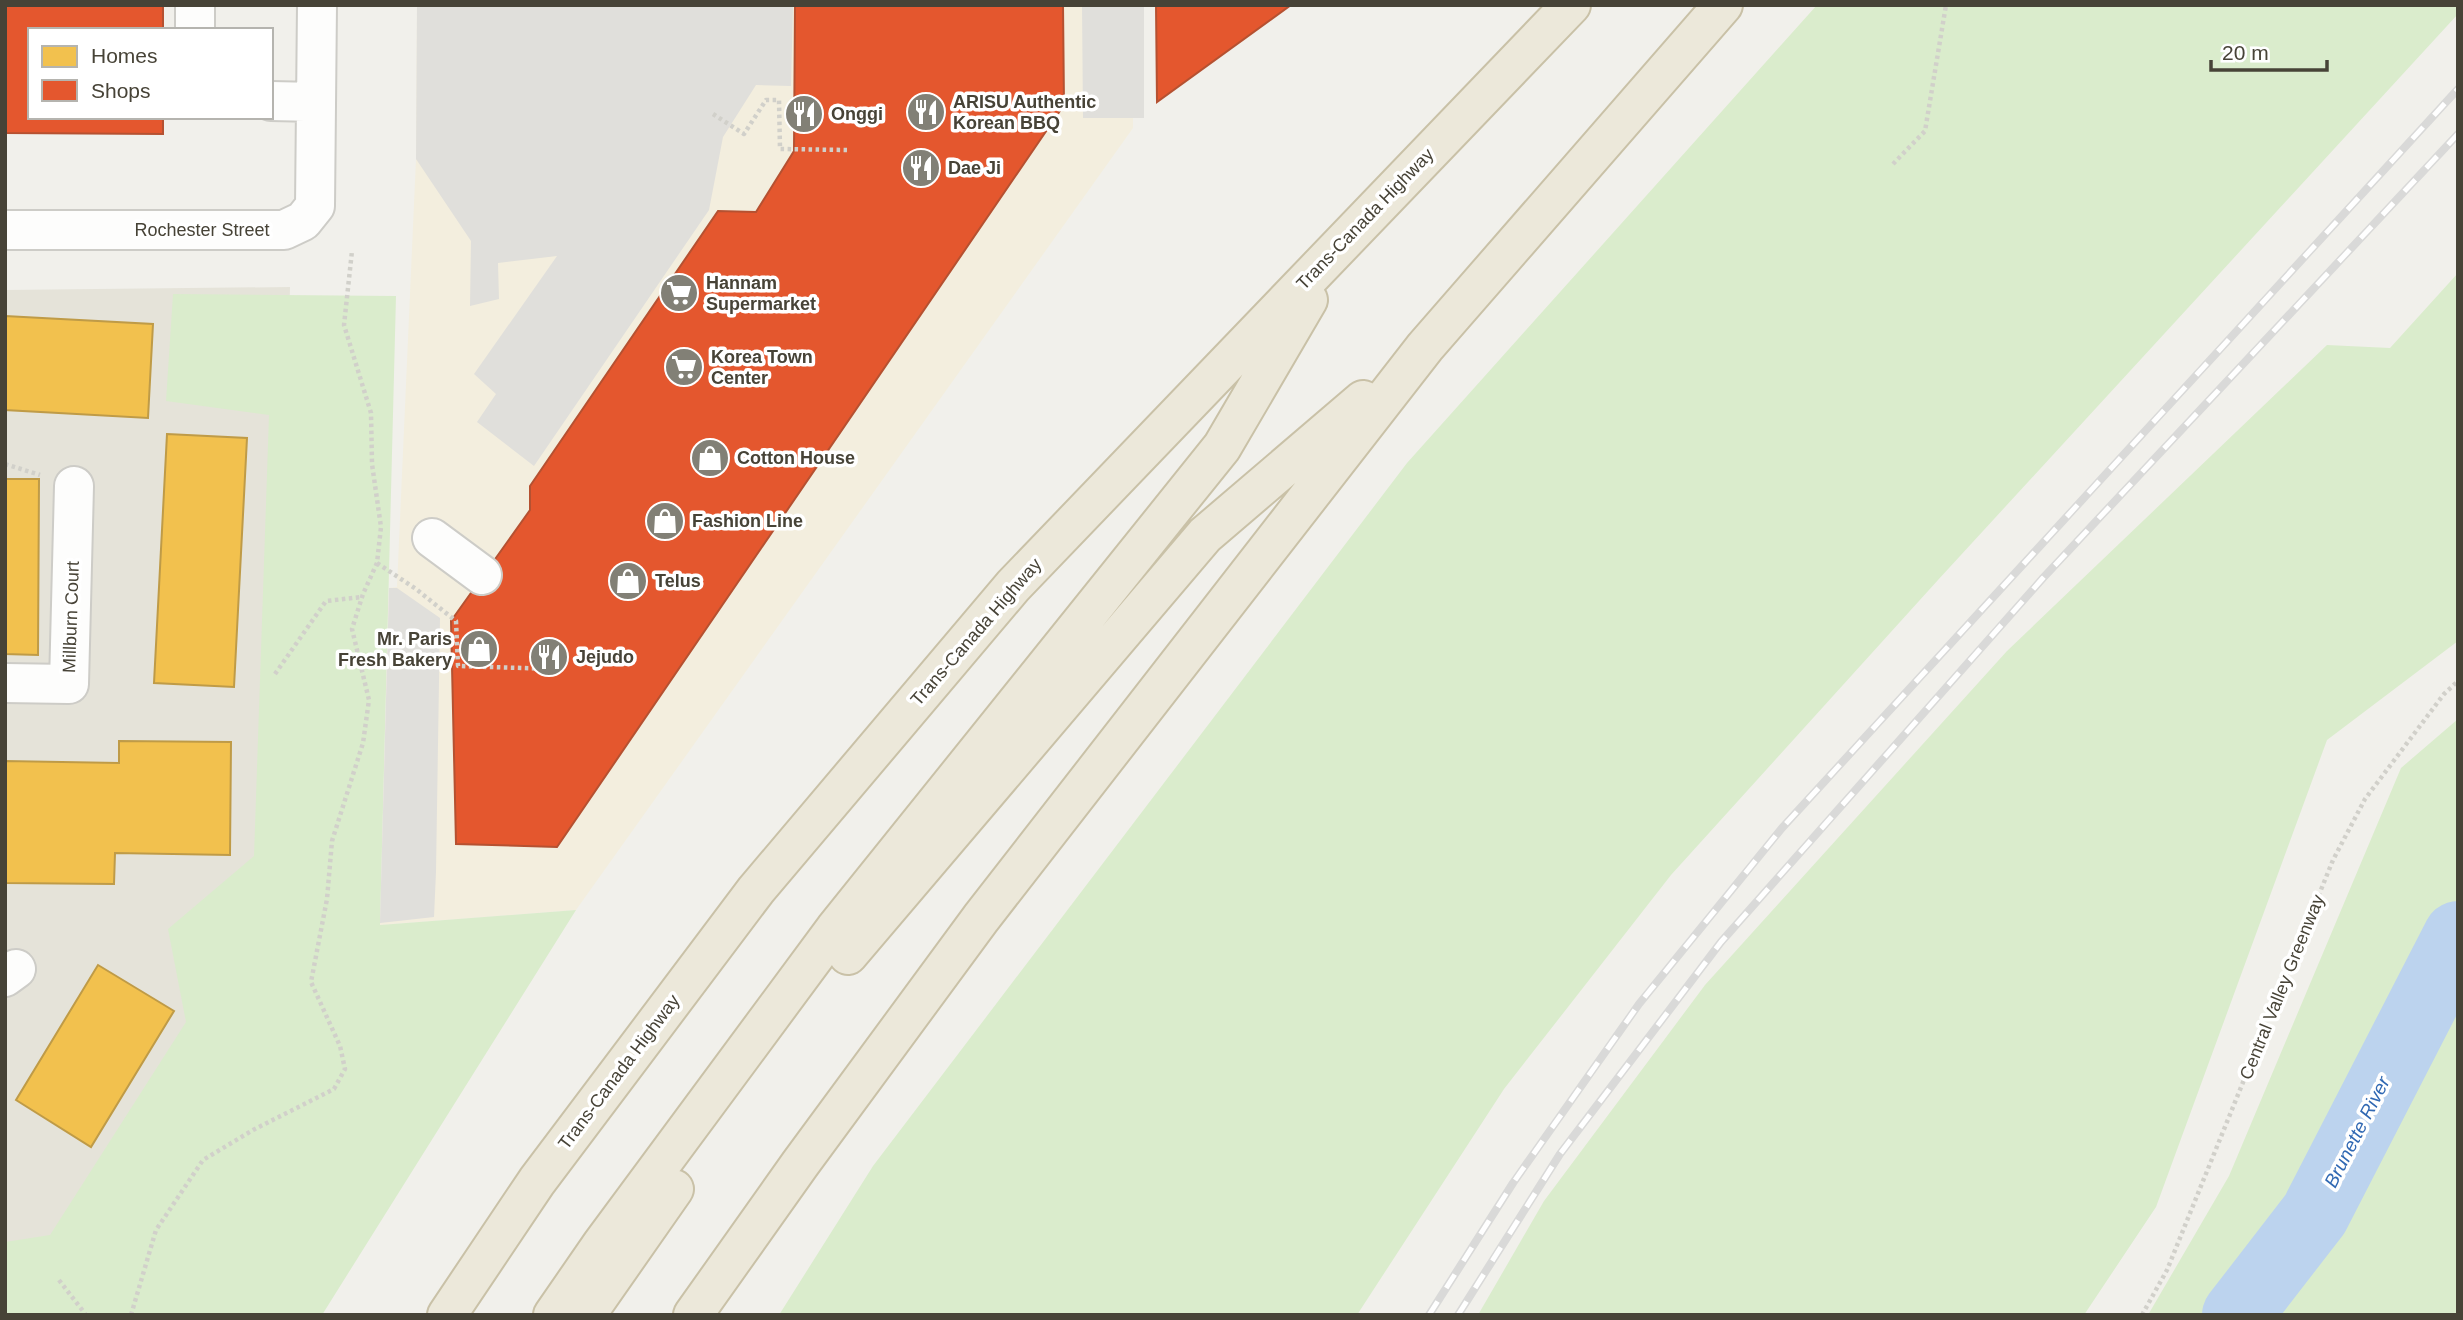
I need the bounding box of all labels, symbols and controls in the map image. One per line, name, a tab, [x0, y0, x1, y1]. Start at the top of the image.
legend	[28, 28, 273, 119]
scale bar	[2211, 28, 2326, 72]
text: 20 m	[2222, 41, 2269, 64]
text: Homes	[91, 44, 158, 67]
text: Shops	[91, 79, 151, 102]
restaurant icon: ARISU Authentic Korean BBQ	[905, 91, 947, 133]
place label: ARISU Authentic Korean BBQ	[953, 92, 1096, 133]
restaurant icon: Onggi	[783, 93, 825, 135]
place label: Onggi	[831, 104, 883, 124]
street label: Trans-Canada Highway	[1292, 144, 1438, 294]
restaurant icon: Dae Ji	[900, 147, 942, 189]
place label: Dae Ji	[948, 158, 1001, 178]
street label: Rochester Street	[134, 220, 270, 240]
supermarket icon: Hannam Supermarket	[658, 272, 700, 314]
place label: Hannam Supermarket	[706, 273, 816, 314]
supermarket icon: Korea Town Center	[663, 346, 705, 388]
place label: Korea Town Center	[711, 347, 813, 388]
shop icon: Cotton House	[689, 437, 731, 479]
place label: Cotton House	[737, 448, 855, 468]
shop icon: Fashion Line	[644, 500, 686, 542]
place label: Fashion Line	[692, 511, 803, 531]
street label: Trans-Canada Highway	[907, 554, 1045, 710]
shop icon: Telus	[607, 560, 649, 602]
street label: Millburn Court	[59, 561, 83, 673]
place label: Telus	[655, 571, 701, 591]
shop icon: Mr. Paris Fresh Bakery	[458, 628, 500, 670]
place label: Mr. Paris Fresh Bakery	[338, 629, 452, 670]
restaurant icon: Jejudo	[528, 636, 570, 678]
place label: Jejudo	[576, 647, 634, 667]
street label: Central Valley Greenway	[2236, 892, 2328, 1082]
street label: Trans-Canada Highway	[554, 991, 684, 1153]
water label: Brunette River	[2320, 1073, 2394, 1191]

